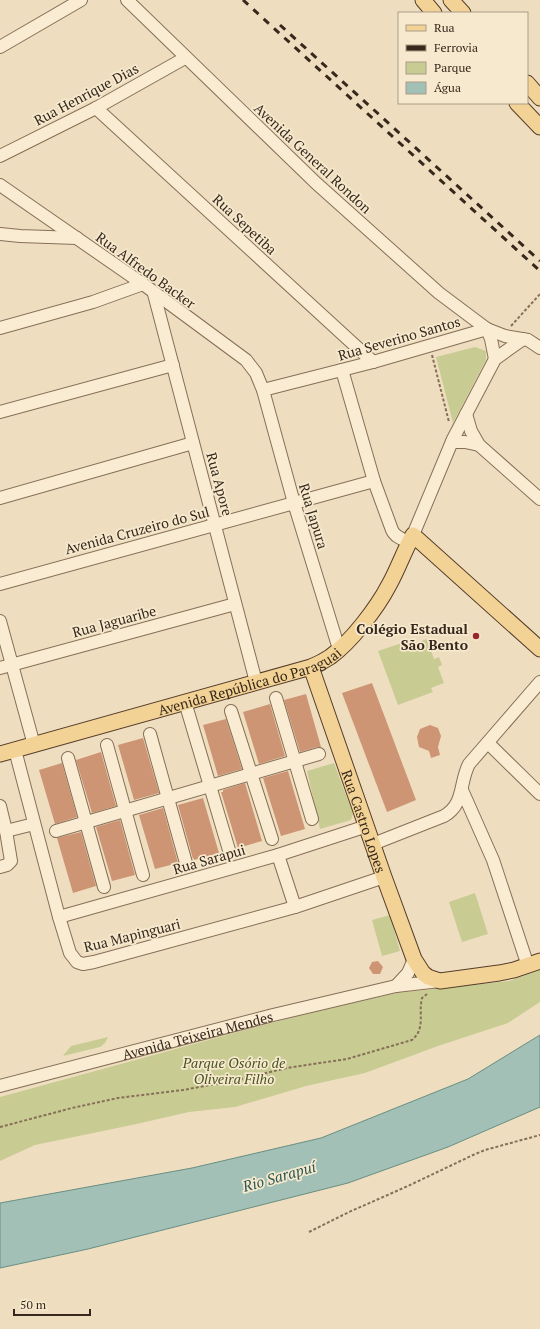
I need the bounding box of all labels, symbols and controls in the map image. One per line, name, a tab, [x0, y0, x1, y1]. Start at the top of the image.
legend	[398, 12, 528, 104]
text: Rua	[434, 20, 455, 35]
text: Ferrovia	[434, 40, 478, 55]
street label: Rua Henrique Dias	[30, 58, 142, 130]
text: Parque	[434, 60, 471, 75]
text: Água	[434, 80, 461, 95]
street label: Avenida General Rondon	[250, 99, 376, 218]
street label: Rua Sepetiba	[209, 189, 281, 259]
street label: Rua Alfredo Backer	[92, 227, 200, 313]
street label: Rua Severino Santos	[336, 311, 462, 365]
street label: Rua Apore	[202, 450, 238, 518]
street label: Rua Japura	[295, 481, 333, 551]
street label: Avenida Cruzeiro do Sul	[63, 502, 211, 558]
street label: Rua Jaguaribe	[70, 601, 158, 641]
place label: Colégio Estadual São Bento	[356, 619, 468, 654]
marker: Colégio Estadual São Bento	[471, 631, 481, 641]
street label: Avenida República do Paraguai	[156, 643, 345, 719]
street label: Rua Castro Lopes	[338, 767, 391, 875]
street label: Rua Sarapui	[171, 840, 247, 878]
street label: Rua Mapinguari	[82, 914, 182, 956]
street label: Avenida Teixeira Mendes	[120, 1006, 275, 1063]
park label: Parque Osório de Oliveira Filho	[182, 1053, 286, 1088]
water label: Rio Sarapuí	[239, 1156, 320, 1196]
scale bar	[14, 1291, 90, 1317]
text: 50 m	[20, 1297, 47, 1312]

